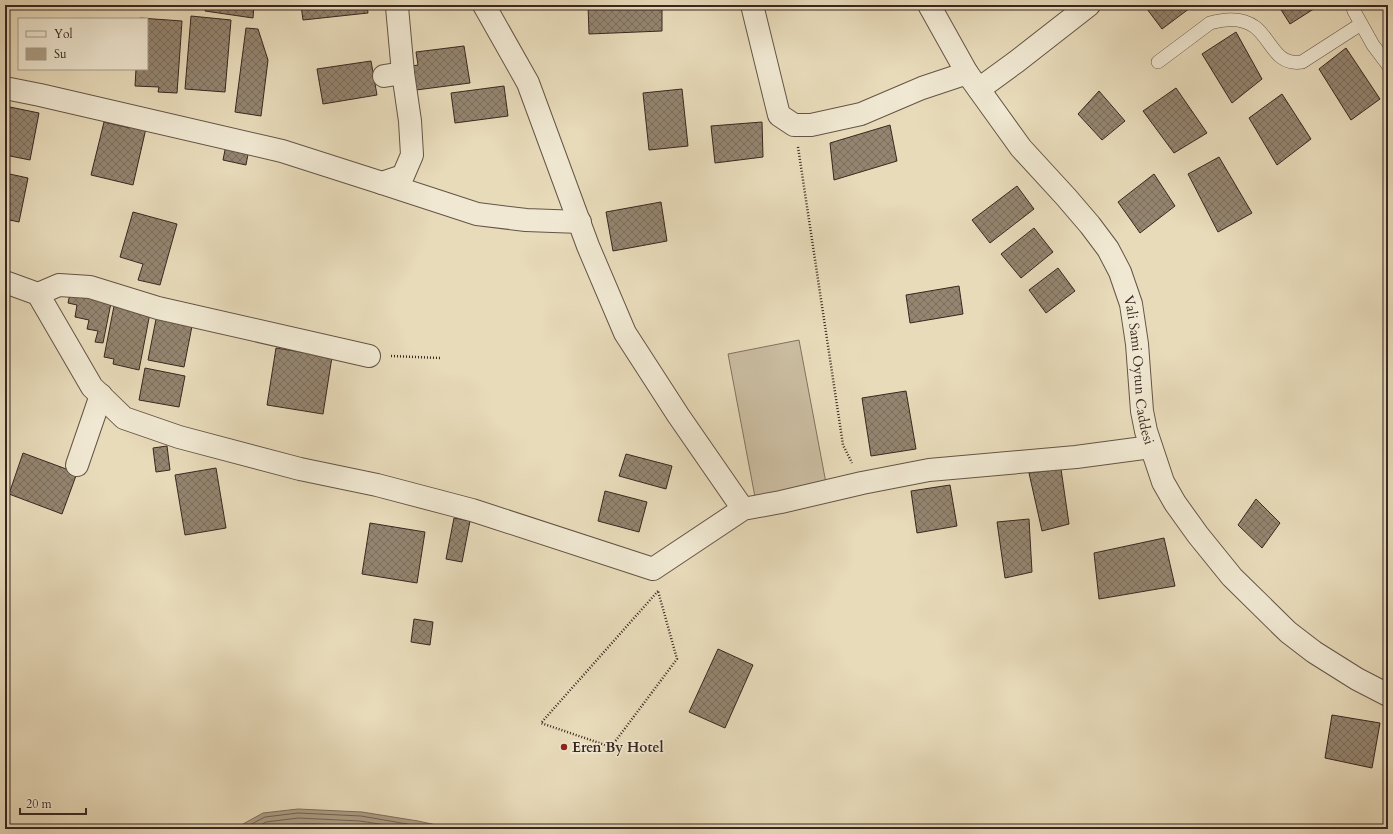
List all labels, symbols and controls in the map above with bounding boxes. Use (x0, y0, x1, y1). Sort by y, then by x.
legend (18, 18, 148, 70)
text: Yol (54, 26, 73, 42)
text: Su (54, 46, 67, 62)
street label: Vali Sami Oytun Caddesi (1119, 293, 1159, 447)
place label: Eren By Hotel (572, 738, 663, 757)
marker: Eren By Hotel (559, 742, 569, 752)
scale bar (20, 790, 86, 816)
text: 20 m (26, 796, 53, 812)

